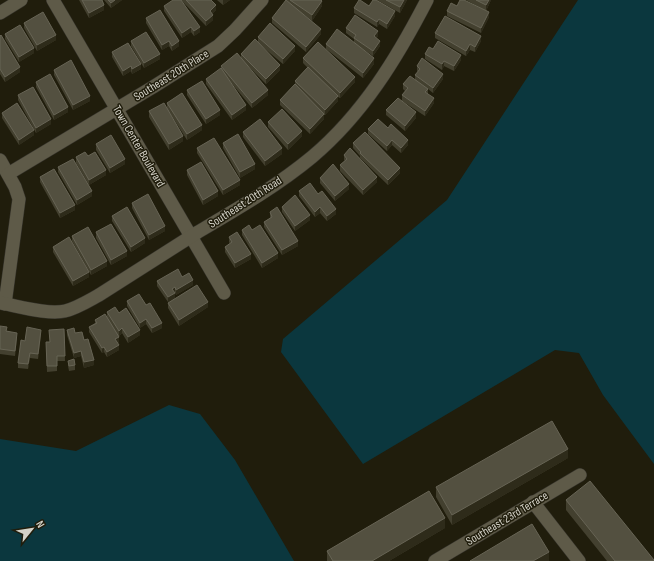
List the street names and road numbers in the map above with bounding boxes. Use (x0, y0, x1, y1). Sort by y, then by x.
street label: Southeast 20th Place (131, 46, 212, 105)
street label: Town Center Boulevard (109, 103, 168, 190)
street label: Southeast 20th Road (206, 173, 285, 232)
street label: Southeast 23rd Terrace (463, 488, 551, 549)

